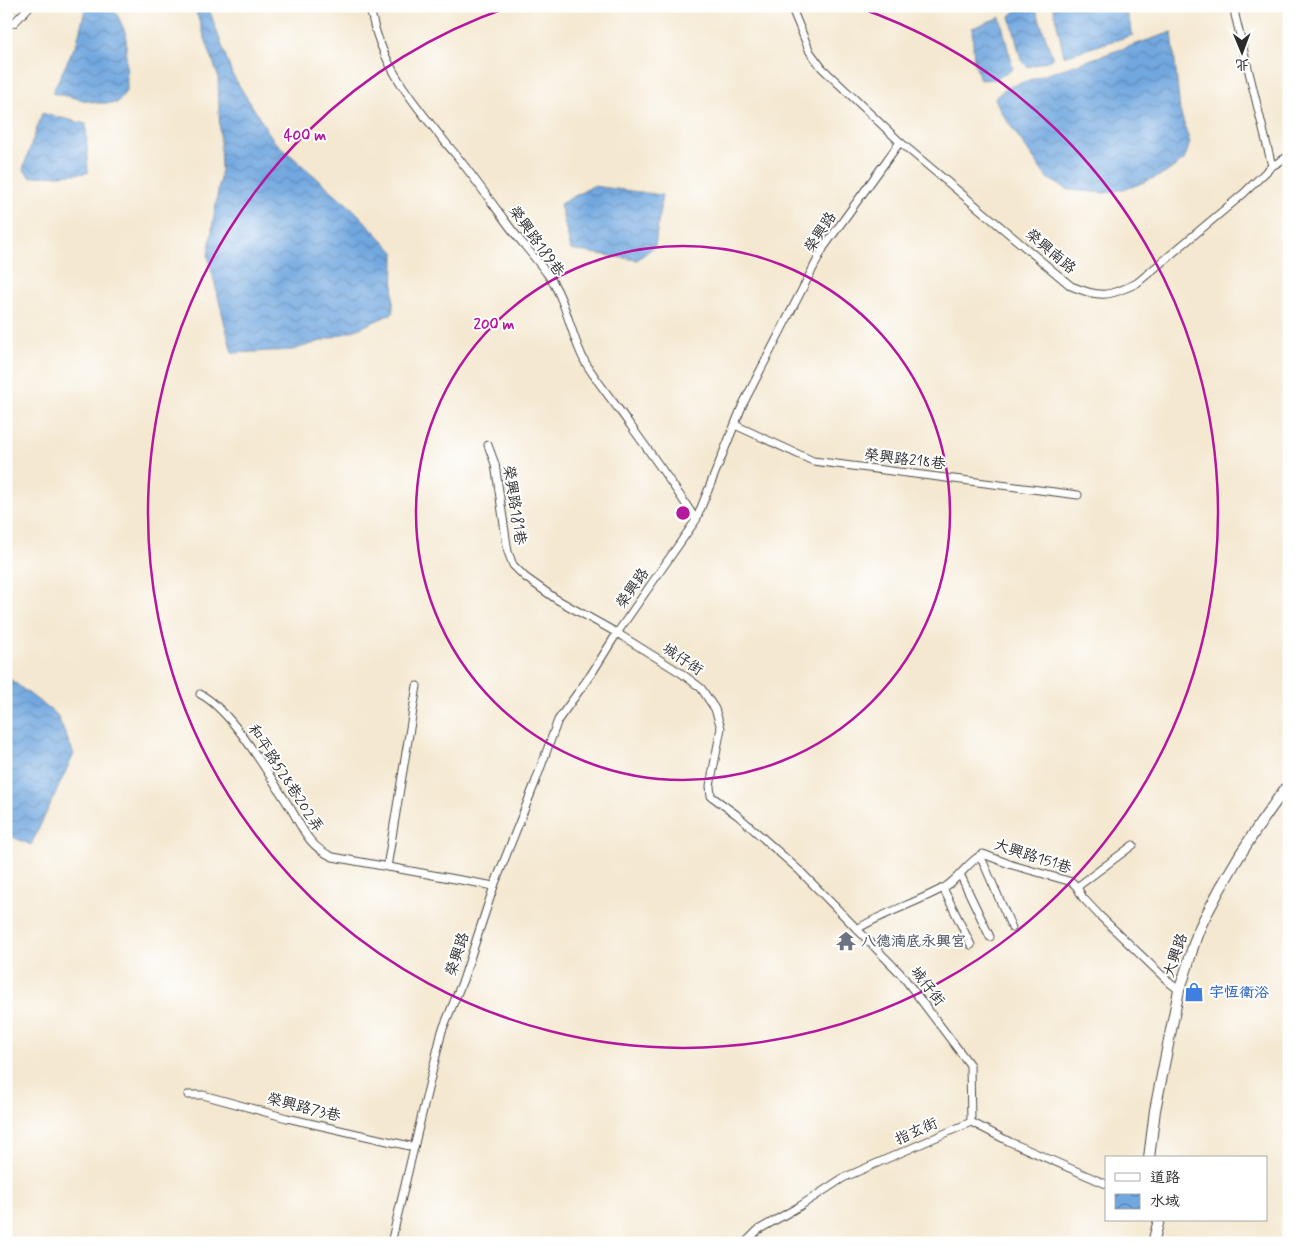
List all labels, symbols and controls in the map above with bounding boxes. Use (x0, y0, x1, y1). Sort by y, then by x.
north arrow (1218, 28, 1268, 78)
text: 北 (1235, 55, 1249, 73)
text: 400 m (284, 126, 326, 146)
street label: 榮興路189巷 (504, 202, 569, 281)
street label: 榮興路 (800, 208, 841, 257)
street label: 榮興南路 (1021, 225, 1080, 279)
text: 200 m (474, 315, 515, 335)
street label: 榮興路218巷 (863, 445, 947, 475)
street label: 榮興路181巷 (498, 464, 530, 547)
centre of rings (674, 504, 692, 522)
street label: 榮興路 (612, 564, 654, 613)
street label: 城仔街 (658, 639, 707, 681)
street label: 和平路528巷202弄 (243, 721, 328, 836)
street label: 大興路151巷 (991, 835, 1074, 879)
street label: 榮興路 (441, 930, 474, 979)
temple icon: 八德湳底永興宮 (835, 930, 857, 952)
street label: 大興路 (1159, 931, 1193, 980)
place label: 八德湳底永興宮 (861, 932, 966, 952)
street label: 城仔街 (905, 963, 949, 1011)
shop icon: 宇恆衛浴 (1183, 981, 1205, 1003)
place label: 宇恆衛浴 (1209, 983, 1269, 1003)
street label: 榮興路73巷 (265, 1089, 343, 1127)
street label: 指玄街 (892, 1114, 941, 1150)
legend (1105, 1156, 1268, 1222)
text: 道路 (1150, 1168, 1180, 1188)
text: 水域 (1150, 1192, 1180, 1212)

